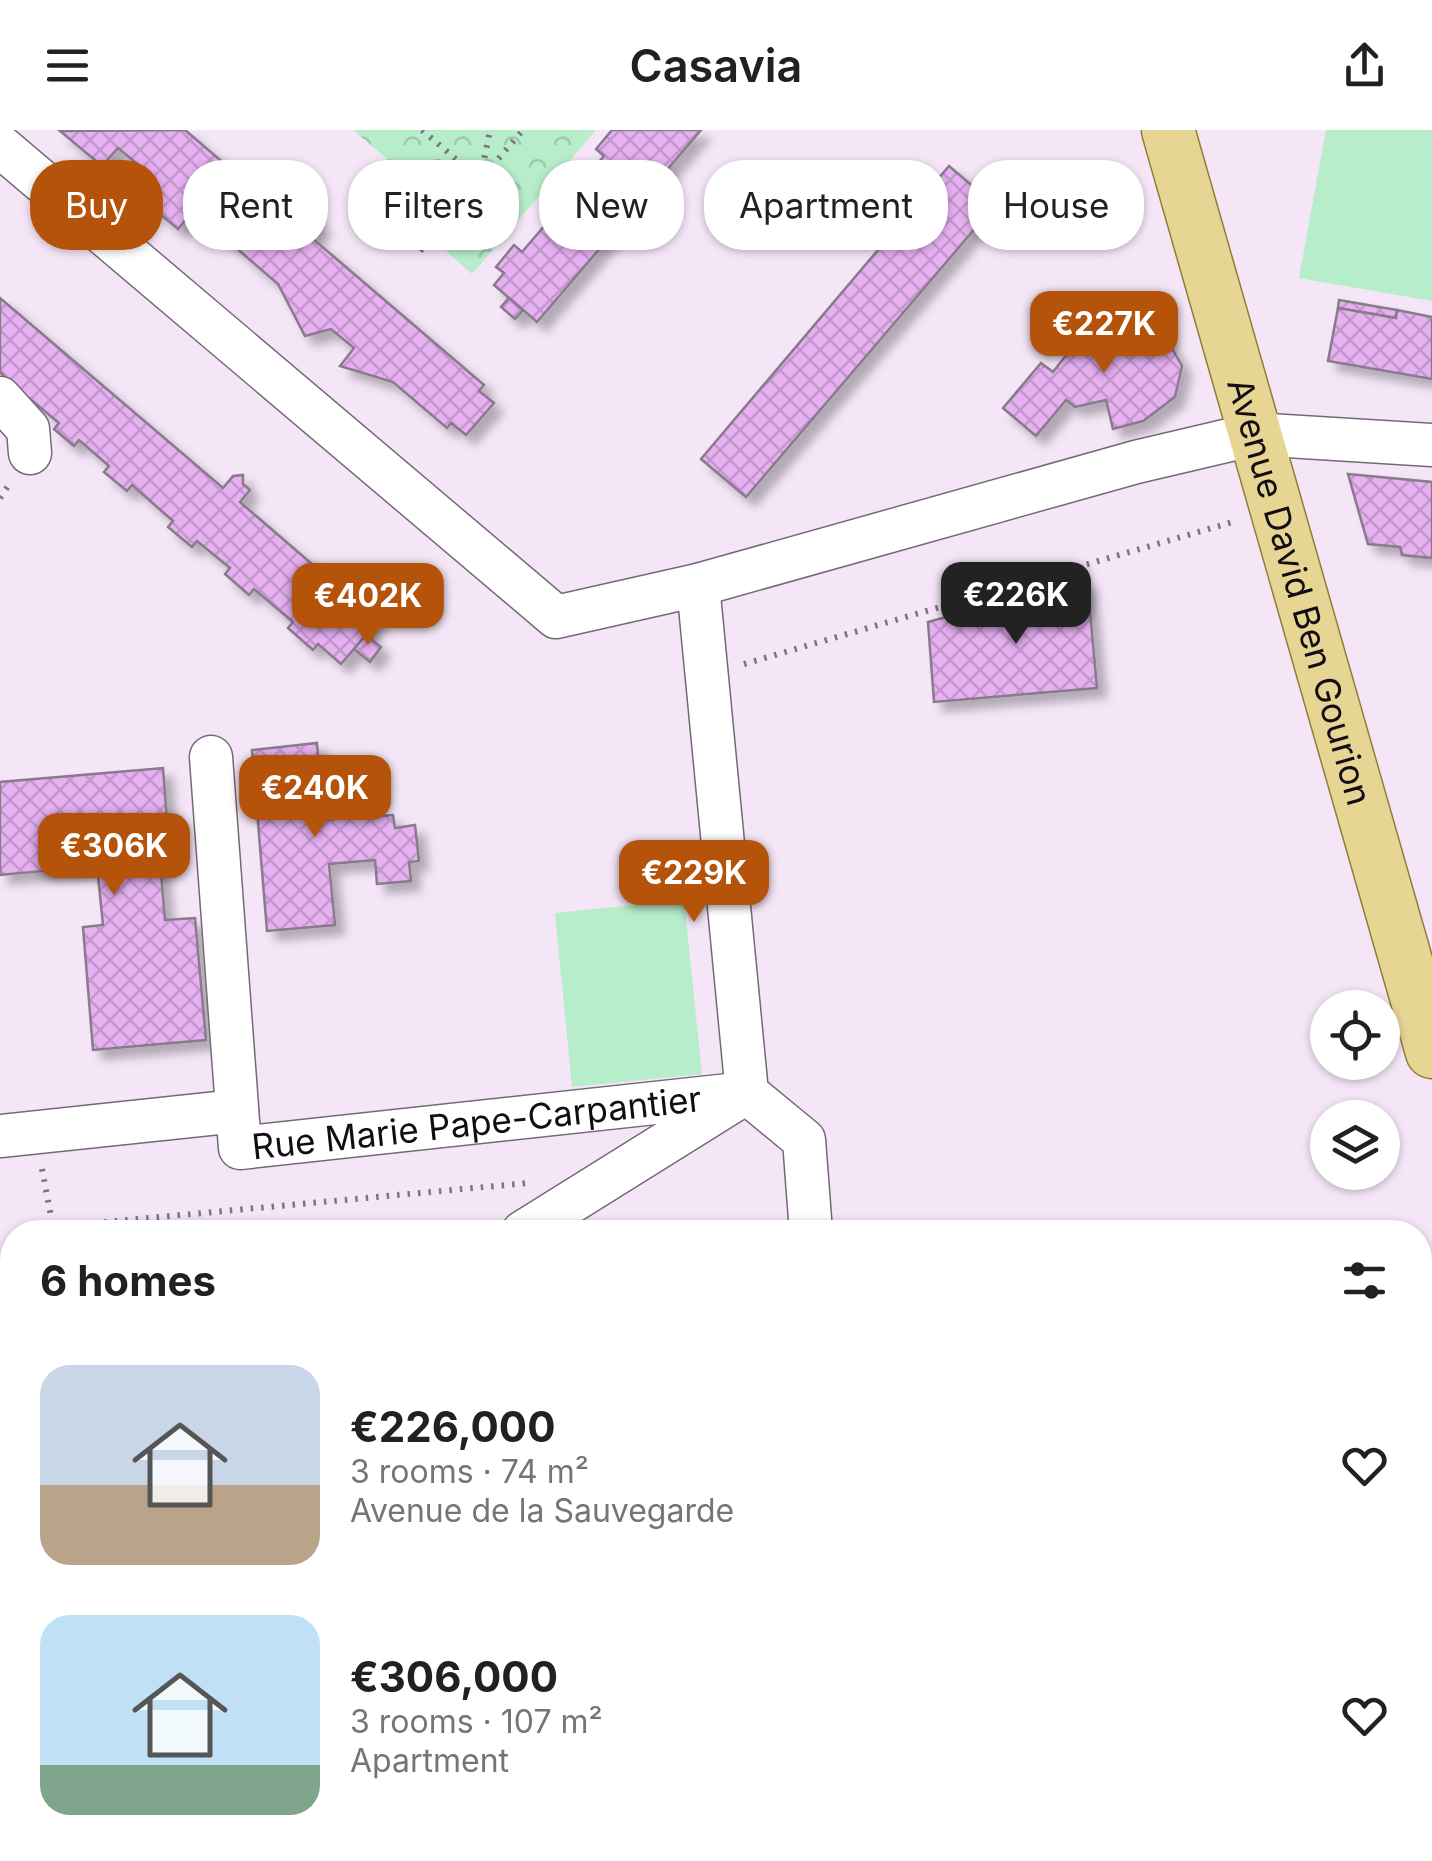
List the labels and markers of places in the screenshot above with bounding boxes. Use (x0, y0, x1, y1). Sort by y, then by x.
pin: €227K (1034, 291, 1174, 376)
pin: €226K (946, 562, 1086, 647)
pin: €402K (298, 563, 438, 648)
pin: €240K (245, 755, 385, 840)
pin: €306K (44, 813, 184, 898)
pin: €229K (624, 840, 764, 925)

